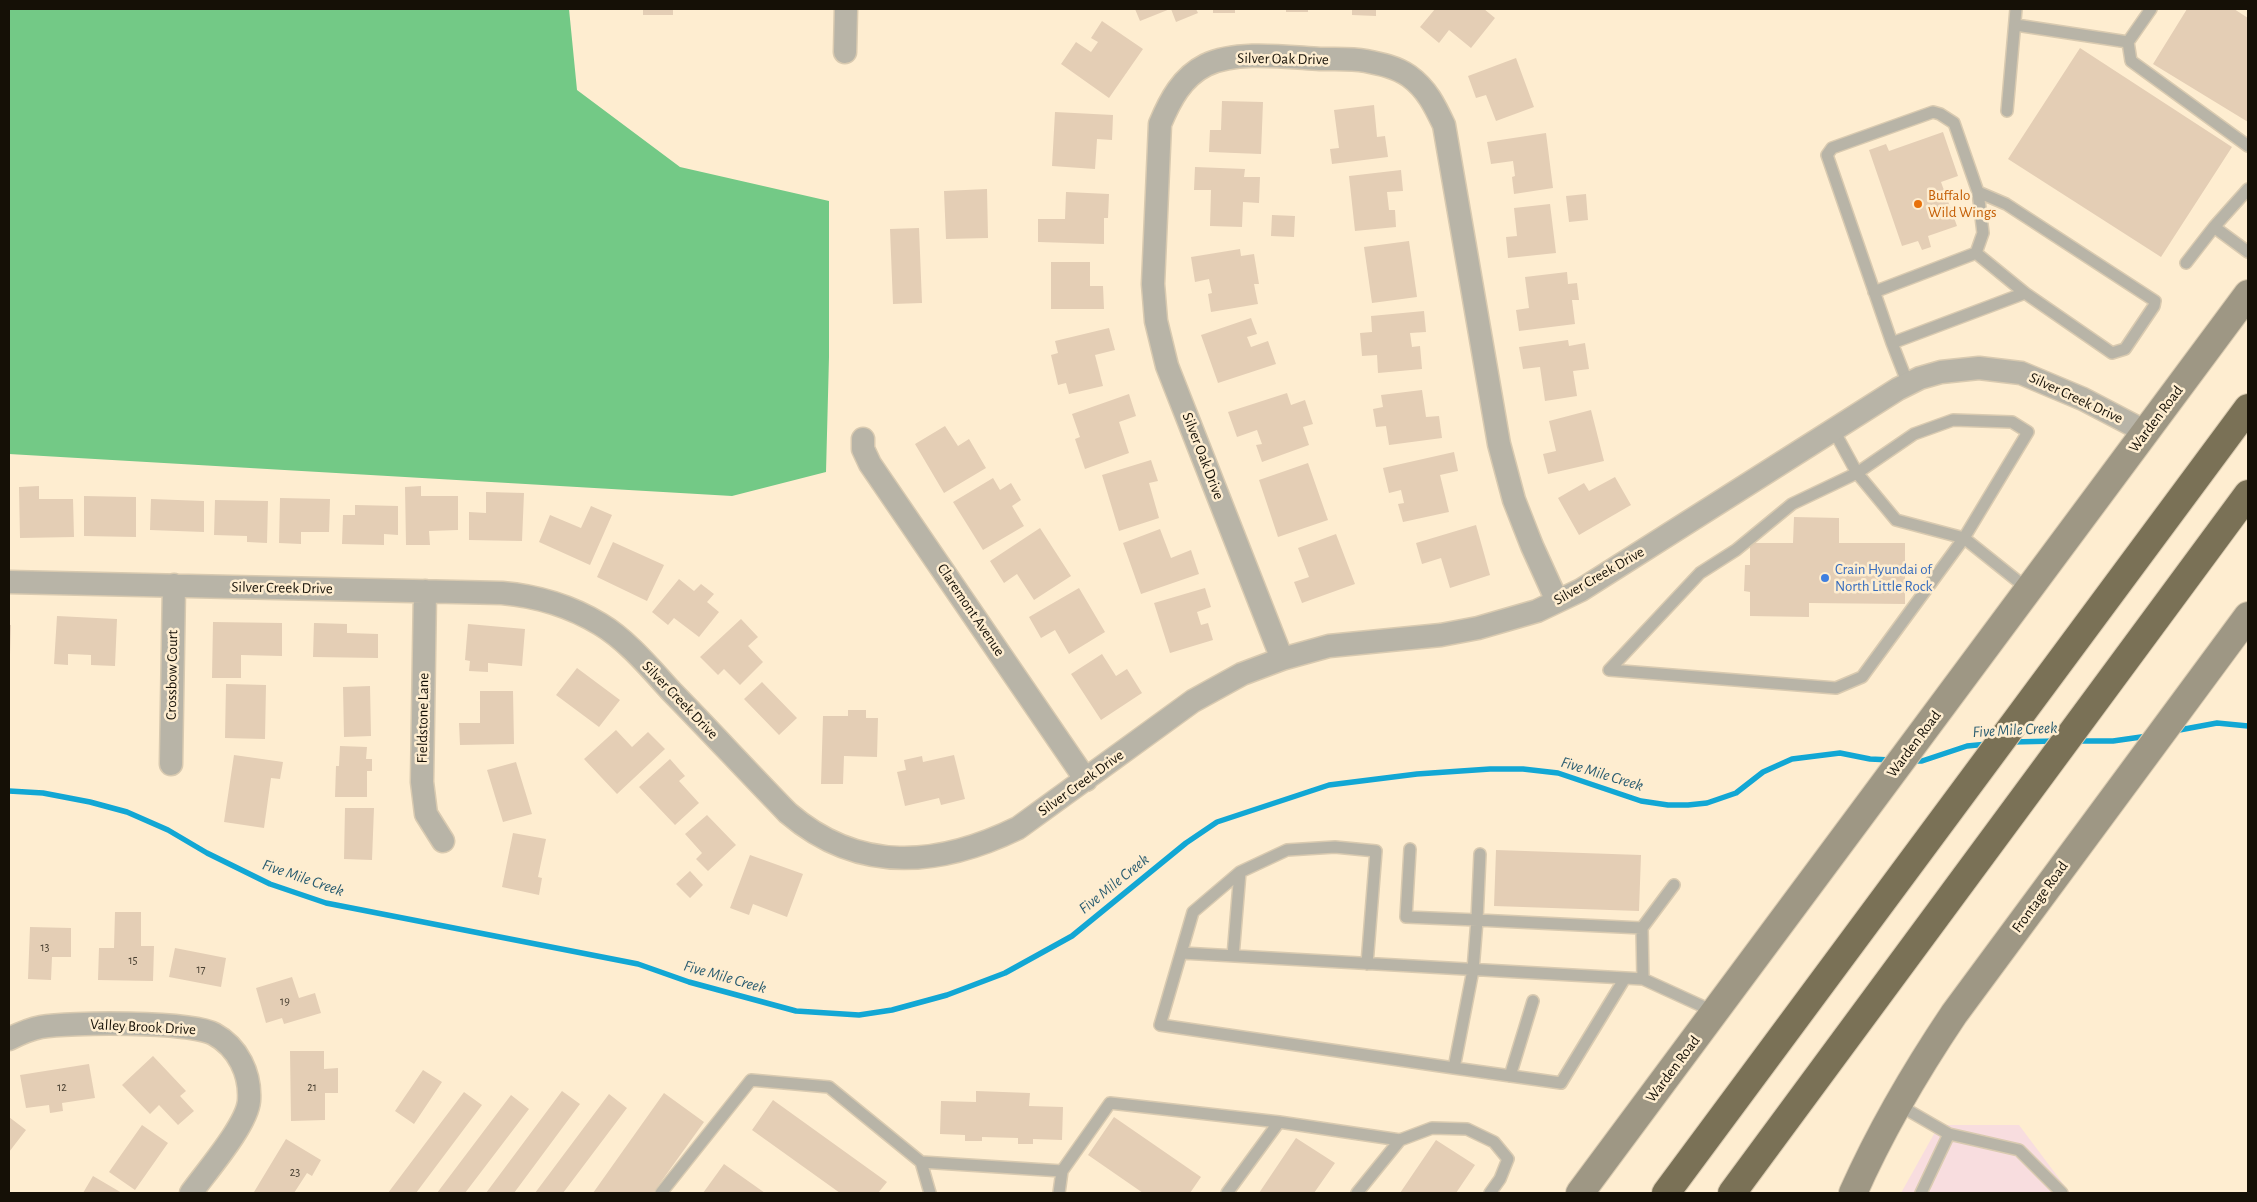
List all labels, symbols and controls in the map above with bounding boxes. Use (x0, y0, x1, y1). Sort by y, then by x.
street label: Silver Oak Drive (1237, 49, 1329, 69)
place label: Buffalo Wild Wings (1928, 186, 1997, 221)
marker: Buffalo Wild Wings (1912, 198, 1924, 210)
street label: Silver Creek Drive (2026, 368, 2126, 428)
street label: Warden Road (2125, 382, 2187, 456)
street label: Silver Oak Drive (1178, 410, 1228, 502)
street label: Silver Creek Drive (1551, 543, 1647, 609)
street label: Claremont Avenue (933, 560, 1009, 660)
place label: Crain Hyundai of North Little Rock (1835, 560, 1932, 595)
marker: Crain Hyundai of North Little Rock (1819, 572, 1831, 584)
street label: Silver Creek Drive (231, 578, 333, 598)
street label: Crossbow Court (162, 630, 182, 720)
street label: Silver Creek Drive (638, 657, 722, 743)
street label: Fieldstone Lane (413, 673, 433, 763)
street label: Warden Road (1883, 707, 1945, 781)
water label: Five Mile Creek (1972, 718, 2058, 742)
street label: Silver Creek Drive (1035, 746, 1127, 820)
water label: Five Mile Creek (1559, 752, 1645, 796)
water label: Five Mile Creek (1075, 850, 1153, 918)
water label: Five Mile Creek (260, 855, 346, 901)
street label: Frontage Road (2008, 858, 2072, 936)
house number: 13 (40, 940, 50, 954)
house number: 15 (128, 953, 138, 967)
water label: Five Mile Creek (681, 956, 769, 998)
house number: 17 (196, 962, 206, 976)
house number: 19 (280, 994, 290, 1008)
street label: Valley Brook Drive (90, 1015, 196, 1039)
street label: Warden Road (1642, 1032, 1704, 1106)
house number: 12 (57, 1080, 67, 1094)
house number: 21 (307, 1080, 317, 1094)
house number: 23 (290, 1165, 300, 1179)

